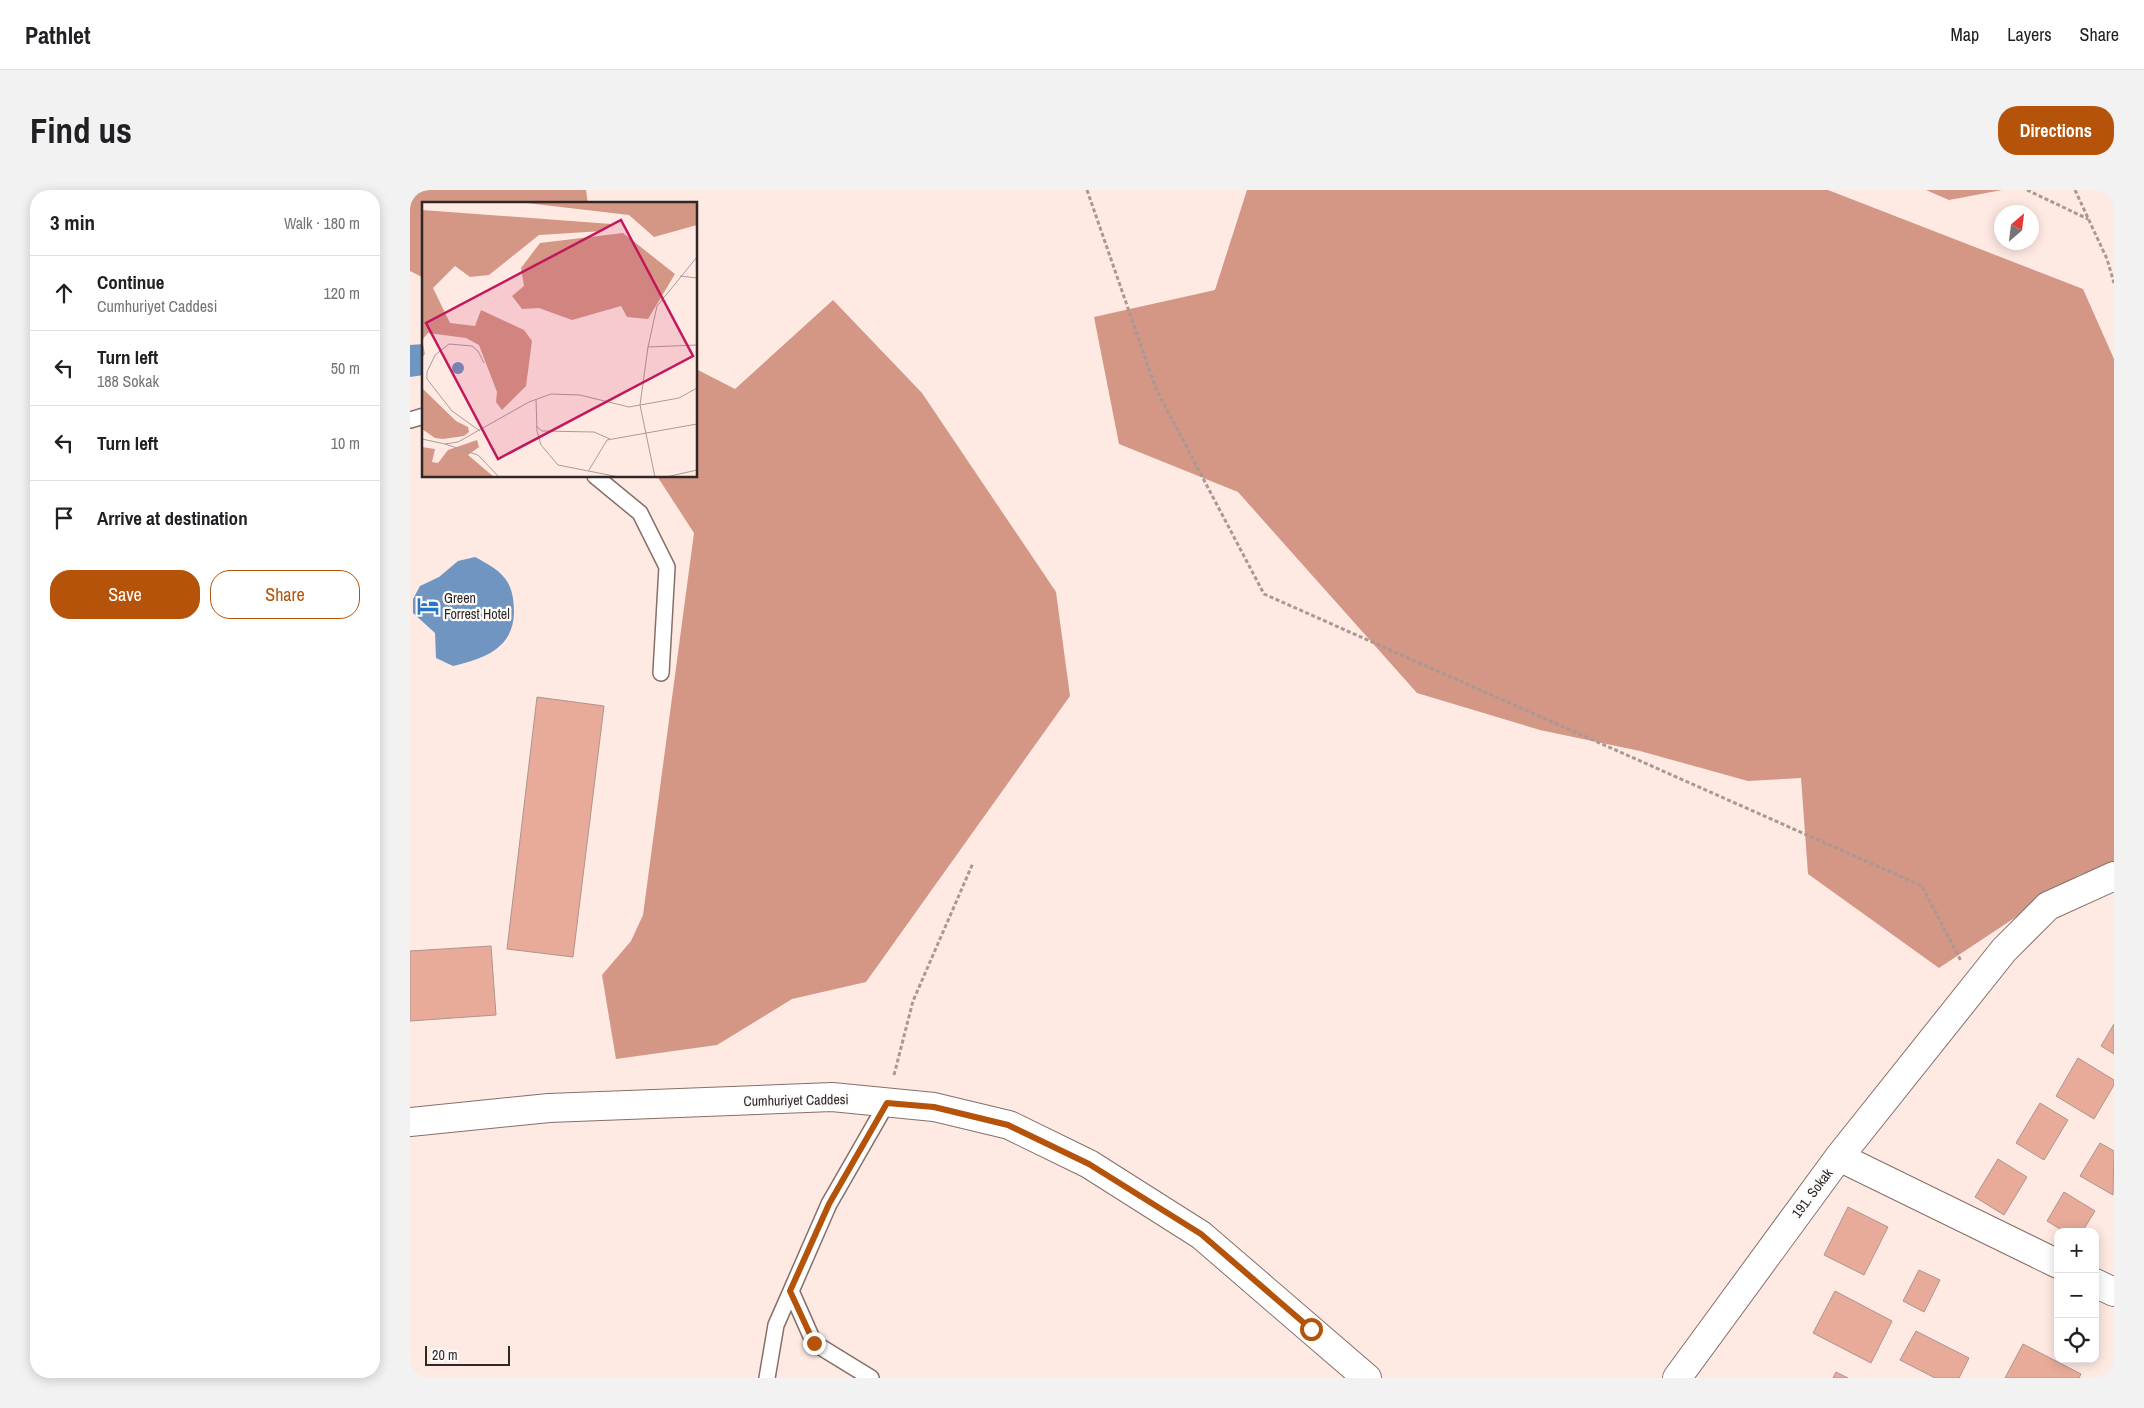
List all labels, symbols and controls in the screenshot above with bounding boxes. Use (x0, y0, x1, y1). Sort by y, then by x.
text: Pathlet (25, 19, 91, 51)
text: Map (1951, 22, 1979, 47)
text: Layers (2007, 22, 2052, 47)
text: Share (2080, 22, 2119, 47)
button: Directions (1998, 106, 2114, 155)
text: Find us (30, 107, 132, 154)
inset map (422, 202, 698, 478)
north arrow (1994, 205, 2039, 250)
text: 3 min (50, 208, 95, 237)
text: Walk · 180 m (284, 212, 360, 234)
text: Continue (97, 269, 165, 295)
icon: ahead (50, 279, 78, 307)
text: 120 m (324, 282, 360, 304)
text: Cumhuriyet Caddesi (97, 295, 217, 317)
text: Turn left (97, 344, 158, 370)
icon: left (50, 354, 78, 382)
text: 50 m (331, 357, 360, 379)
text: 188 Sokak (97, 370, 159, 392)
icon: left (50, 429, 78, 457)
text: Turn left (97, 430, 158, 456)
text: 10 m (331, 432, 360, 454)
icon: arrive (50, 504, 78, 532)
text: Arrive at destination (97, 505, 248, 531)
button: Save (50, 570, 200, 619)
button: Share (210, 570, 360, 619)
place label: Green Forrest Hotel (444, 589, 510, 623)
hotel icon: Green Forrest Hotel (415, 593, 441, 619)
street label: Cumhuriyet Caddesi (743, 1090, 849, 1110)
street label: 191. Sokak (1788, 1164, 1837, 1221)
map controls (2054, 1228, 2099, 1363)
button: + (2054, 1228, 2099, 1273)
button: − (2054, 1273, 2099, 1318)
route start (1300, 1318, 1323, 1341)
button: locate (2054, 1318, 2099, 1363)
route end (803, 1332, 826, 1355)
scale bar (425, 1343, 510, 1366)
text: 20 m (432, 1346, 458, 1364)

